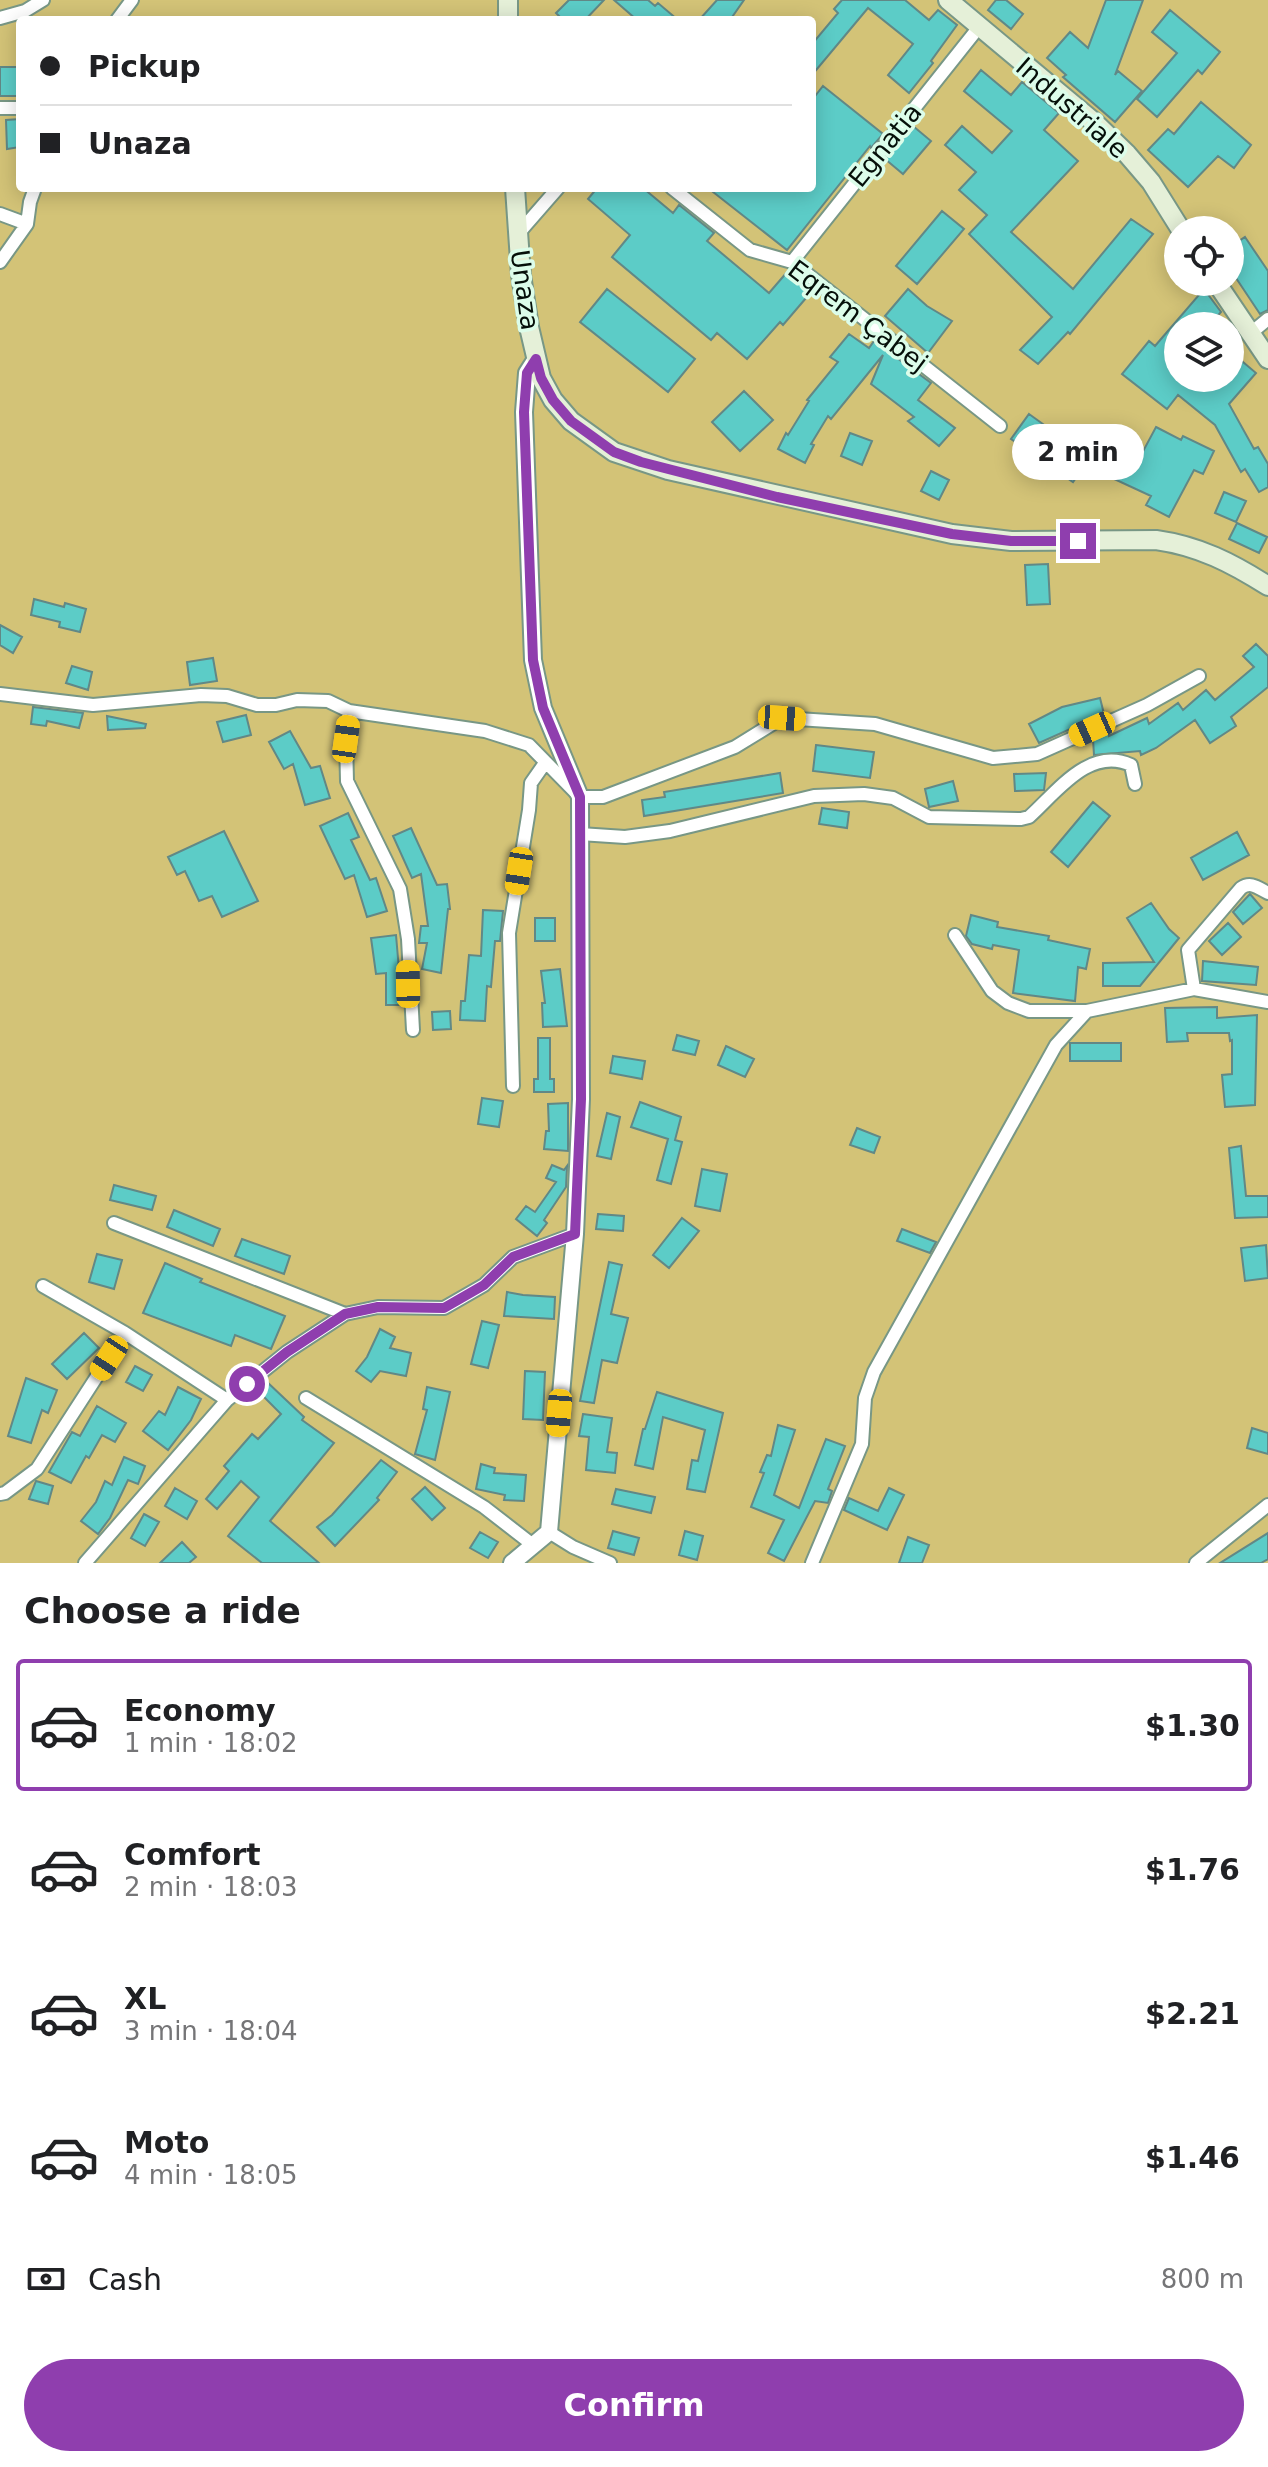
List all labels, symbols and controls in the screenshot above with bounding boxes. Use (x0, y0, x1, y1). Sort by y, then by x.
text: Pickup (88, 49, 201, 84)
street label: Industriale (1010, 51, 1134, 165)
street label: Egnatia (842, 97, 928, 193)
text: Unaza (88, 126, 192, 161)
map controls (1164, 216, 1244, 392)
button: locate (1164, 216, 1244, 296)
street label: Unaza (505, 248, 545, 332)
street label: Eqrem Çabej (783, 254, 933, 378)
button: layers (1164, 312, 1244, 392)
callout: 2 min (1012, 425, 1144, 481)
text: 2 min (1037, 437, 1119, 467)
route end (1060, 523, 1096, 559)
car (757, 704, 807, 732)
car (1065, 708, 1119, 750)
car (331, 714, 361, 764)
car (503, 845, 535, 897)
car (396, 960, 420, 1008)
car (86, 1331, 132, 1385)
route start (229, 1366, 265, 1402)
car (545, 1388, 573, 1438)
text: Choose a ride (24, 1590, 301, 1631)
icon: car (28, 1689, 100, 1761)
text: Economy (124, 1693, 276, 1728)
text: $1.30 (1145, 1708, 1240, 1743)
text: 1 min · 18:02 (124, 1728, 298, 1758)
icon: car (28, 1833, 100, 1905)
text: Comfort (124, 1837, 261, 1872)
text: $1.76 (1145, 1852, 1240, 1887)
text: 2 min · 18:03 (124, 1872, 298, 1902)
icon: car (28, 1977, 100, 2049)
text: XL (124, 1981, 166, 2016)
text: $2.21 (1145, 1996, 1240, 2031)
text: 3 min · 18:04 (124, 2016, 298, 2046)
icon: car (28, 2121, 100, 2193)
text: Moto (124, 2125, 209, 2160)
text: $1.46 (1145, 2140, 1240, 2175)
text: 4 min · 18:05 (124, 2160, 298, 2190)
icon: cash (24, 2257, 68, 2301)
text: Cash (88, 2262, 162, 2297)
text: 800 m (1161, 2264, 1244, 2294)
button: Confirm (24, 2359, 1244, 2451)

